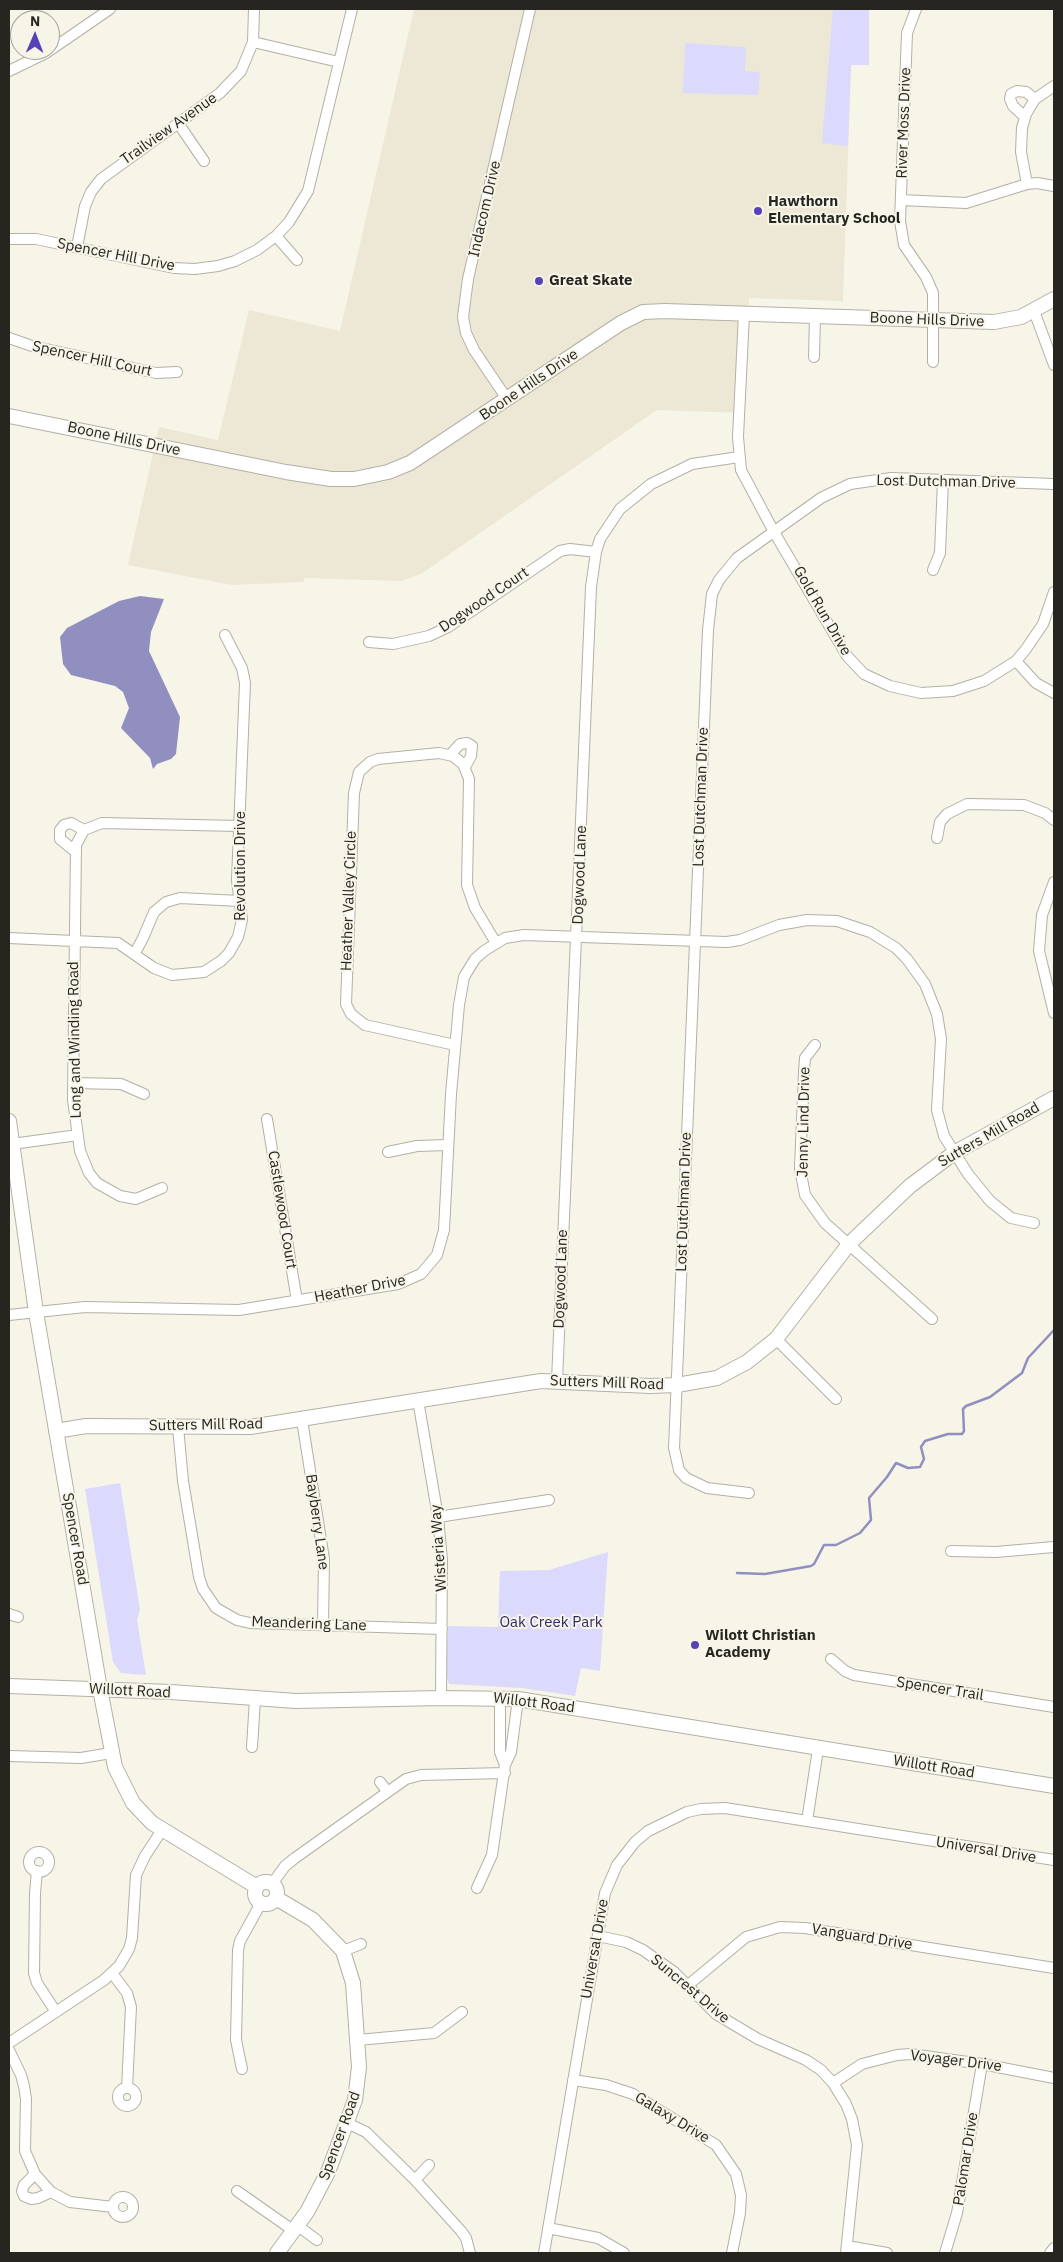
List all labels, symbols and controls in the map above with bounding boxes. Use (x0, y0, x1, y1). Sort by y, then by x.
north arrow (10, 10, 60, 60)
text: N (30, 12, 40, 30)
street label: River Moss Drive (893, 67, 915, 179)
street label: Trailview Avenue (117, 89, 221, 169)
street label: Indacom Drive (465, 159, 505, 259)
place label: Hawthorn Elementary School (768, 193, 900, 228)
marker: Hawthorn Elementary School (752, 205, 764, 217)
street label: Spencer Hill Drive (56, 235, 176, 275)
place label: Great Skate (549, 272, 633, 290)
marker: Great Skate (533, 275, 545, 287)
street label: Boone Hills Drive (869, 309, 985, 331)
street label: Spencer Hill Court (30, 338, 154, 380)
street label: Boone Hills Drive (476, 345, 582, 425)
street label: Boone Hills Drive (66, 418, 182, 460)
street label: Lost Dutchman Drive (876, 472, 1016, 492)
street label: Dogwood Court (436, 563, 532, 637)
street label: Gold Run Drive (789, 563, 855, 659)
street label: Lost Dutchman Drive (690, 727, 712, 867)
street label: Revolution Drive (232, 811, 250, 921)
street label: Dogwood Lane (569, 825, 591, 925)
street label: Heather Valley Circle (338, 831, 360, 971)
street label: Long and Winding Road (65, 961, 85, 1119)
street label: Jenny Lind Drive (794, 1067, 814, 1177)
street label: Sutters Mill Road (935, 1099, 1043, 1171)
street label: Lost Dutchman Drive (673, 1132, 695, 1272)
street label: Castlewood Court (264, 1150, 300, 1270)
street label: Dogwood Lane (550, 1229, 572, 1329)
street label: Heather Drive (313, 1271, 407, 1307)
street label: Sutters Mill Road (550, 1372, 664, 1394)
street label: Sutters Mill Road (149, 1415, 263, 1435)
street label: Bayberry Lane (301, 1473, 333, 1571)
street label: Spencer Road (58, 1491, 92, 1587)
street label: Wisteria Way (427, 1504, 451, 1592)
street label: Meandering Lane (251, 1613, 367, 1635)
park label: Oak Creek Park (499, 1614, 603, 1632)
place label: Wilott Christian Academy (705, 1627, 816, 1662)
marker: Wilott Christian Academy (689, 1639, 701, 1651)
street label: Spencer Trail (895, 1673, 985, 1705)
street label: Willott Road (89, 1680, 171, 1702)
street label: Willott Road (492, 1689, 576, 1717)
street label: Willott Road (892, 1752, 976, 1782)
street label: Universal Drive (935, 1833, 1037, 1867)
street label: Universal Drive (577, 1898, 613, 2000)
street label: Vanguard Drive (810, 1920, 914, 1954)
street label: Suncrest Drive (647, 1951, 733, 2027)
street label: Voyager Drive (909, 2046, 1003, 2076)
street label: Spencer Road (316, 2089, 364, 2183)
street label: Galaxy Drive (631, 2089, 713, 2147)
street label: Palomar Drive (950, 2111, 982, 2207)

